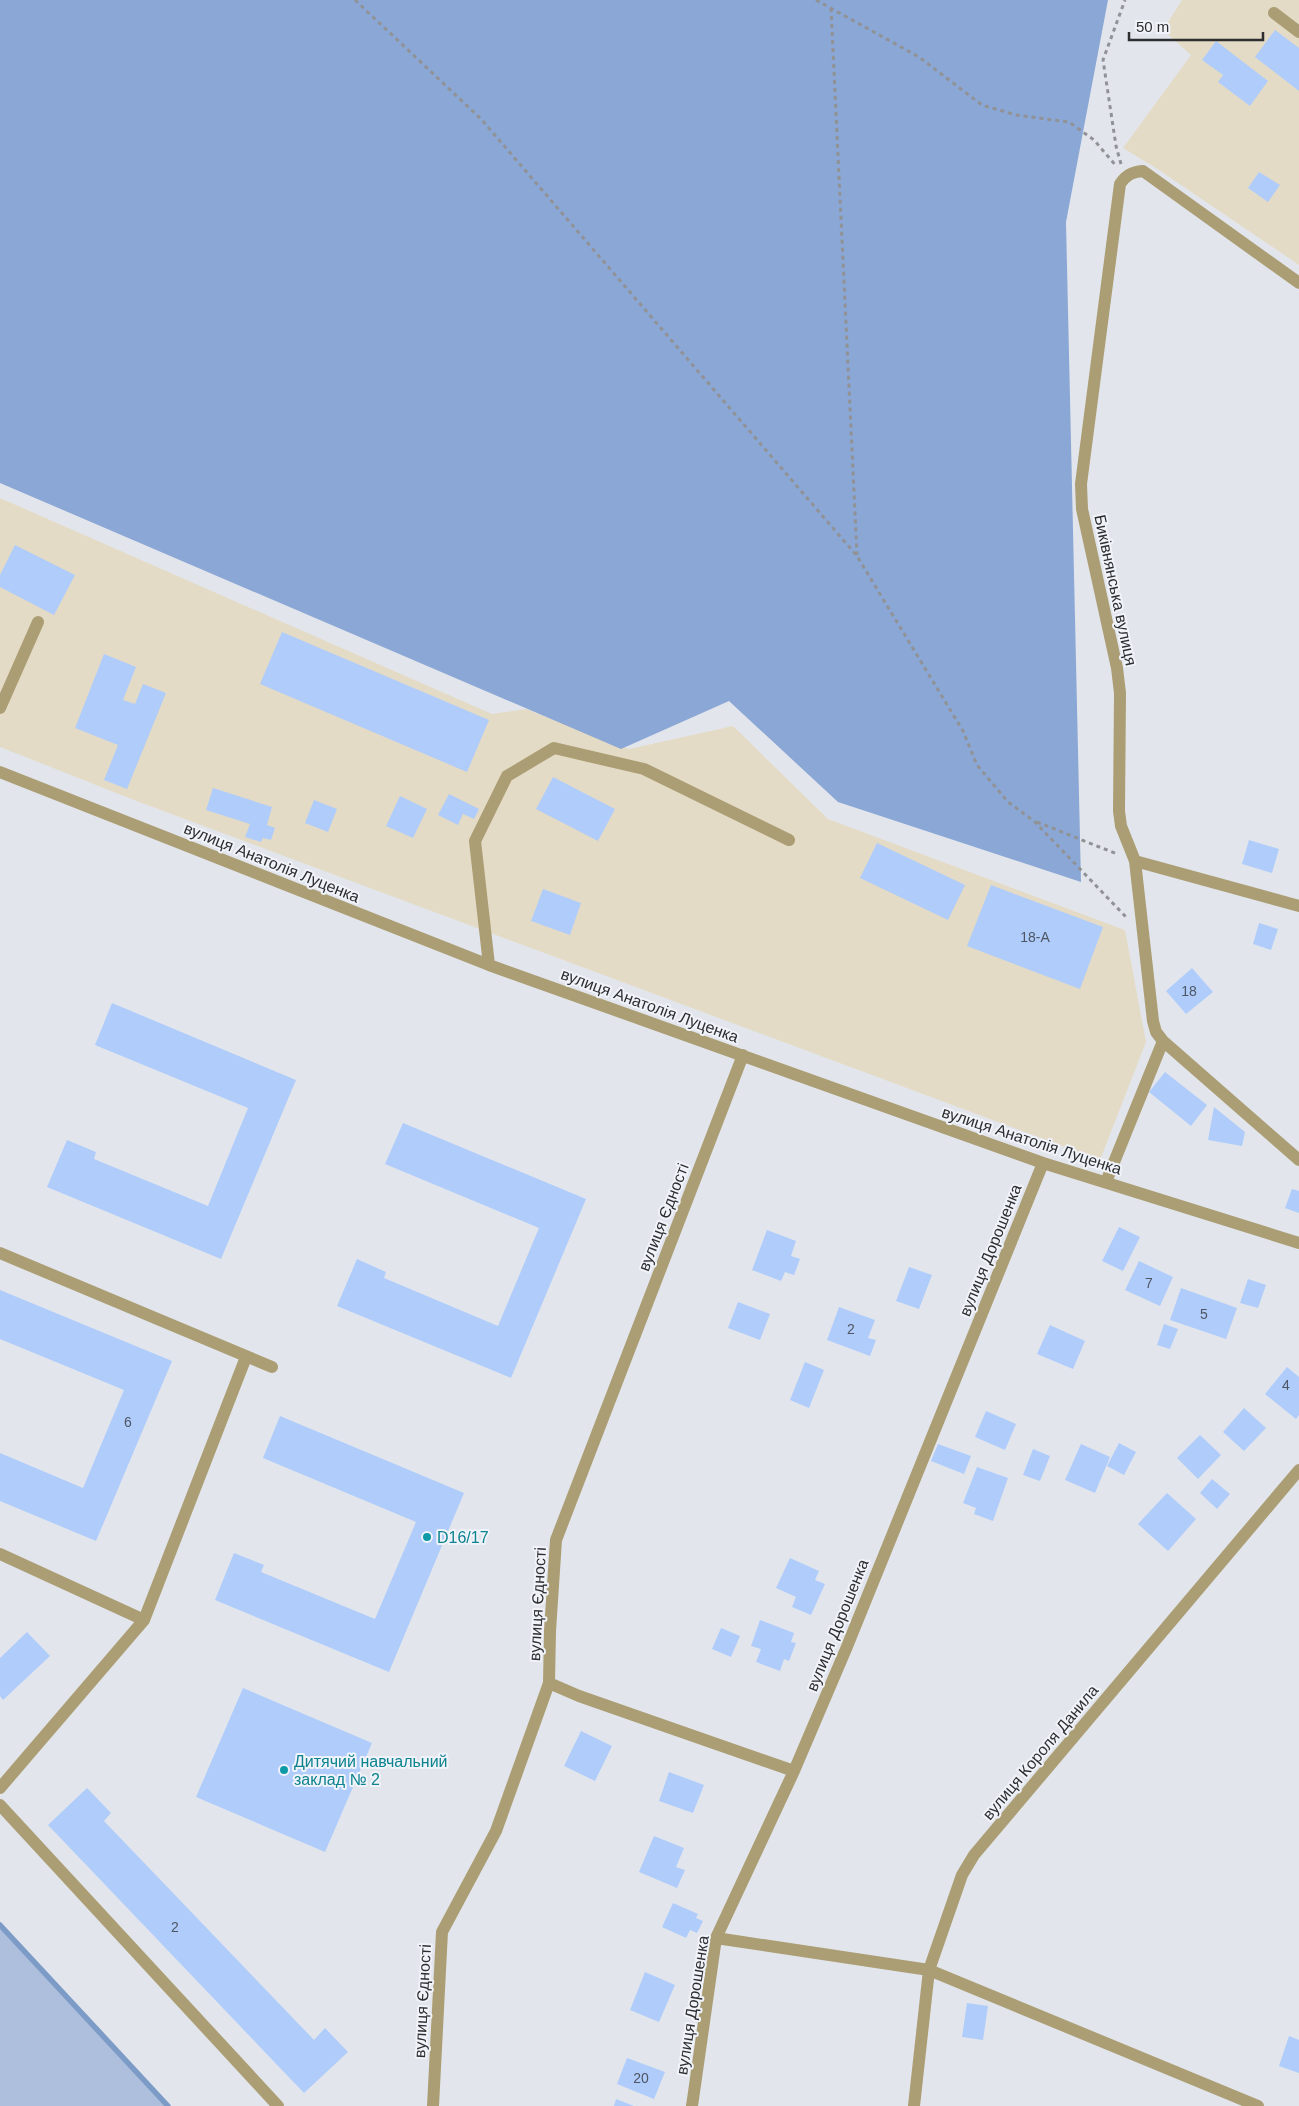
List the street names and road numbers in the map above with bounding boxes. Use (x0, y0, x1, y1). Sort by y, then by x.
street label: Биківнянська вулиця (1091, 513, 1140, 667)
street label: вулиця Анатолія Луценка (182, 819, 362, 906)
street label: вулиця Анатолія Луценка (559, 965, 741, 1046)
street label: вулиця Анатолія Луценка (940, 1103, 1124, 1178)
street label: вулиця Єдності (635, 1161, 692, 1273)
street label: вулиця Дорошенка (956, 1182, 1025, 1319)
street label: вулиця Єдності (526, 1547, 549, 1661)
street label: вулиця Дорошенка (803, 1557, 872, 1694)
street label: вулиця Короля Данила (979, 1682, 1102, 1823)
street label: вулиця Дорошенка (673, 1934, 712, 2076)
street label: вулиця Єдності (411, 1944, 434, 2058)

